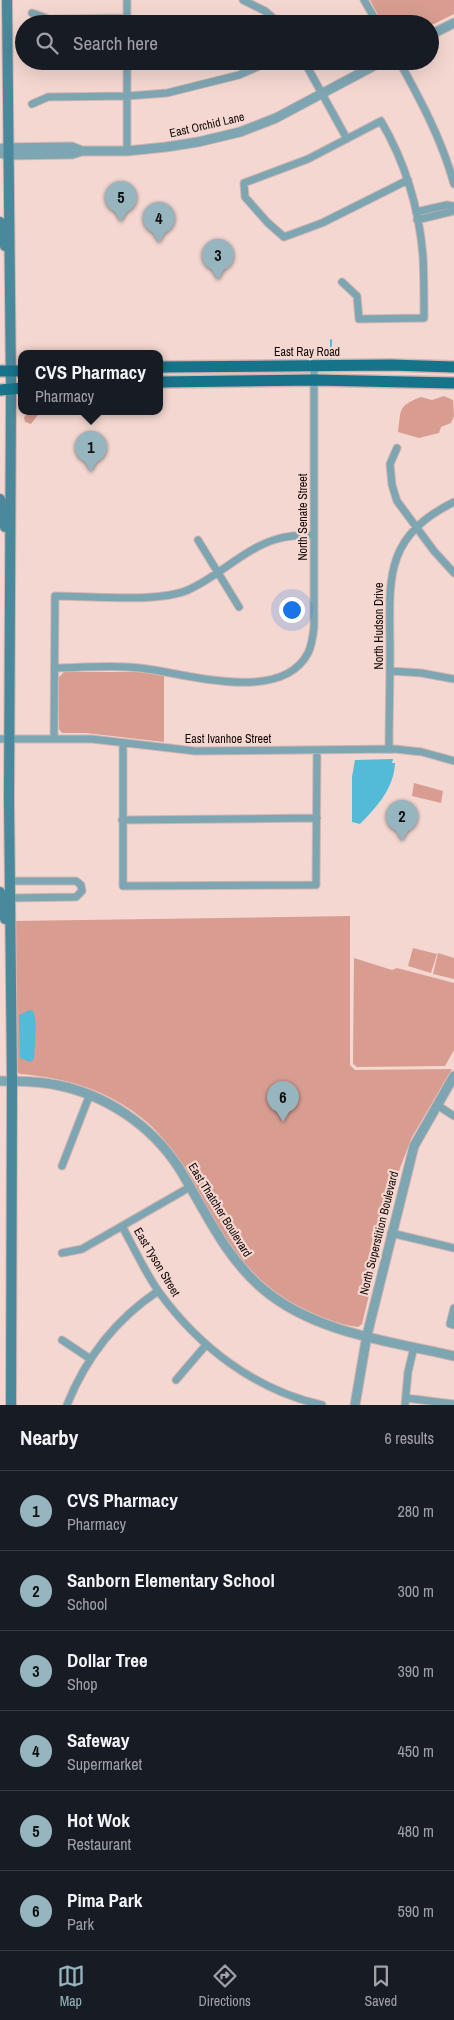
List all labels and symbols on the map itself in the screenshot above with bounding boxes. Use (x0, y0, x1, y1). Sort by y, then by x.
street label: East Orchid Lane (168, 109, 246, 141)
pin: 5 (105, 181, 137, 222)
pin: 4 (143, 202, 175, 243)
pin: 3 (202, 239, 234, 280)
street label: East Ray Road (274, 344, 340, 360)
pin: 1 (75, 431, 107, 472)
street label: North Senate Street (295, 473, 311, 560)
street label: North Hudson Drive (371, 583, 387, 669)
your location (279, 597, 305, 623)
street label: East Ivanhoe Street (185, 731, 271, 747)
pin: 2 (386, 800, 418, 841)
pin: 6 (267, 1081, 299, 1122)
street label: East Thatcher Boulevard (185, 1160, 255, 1260)
street label: North Superstition Boulevard (356, 1169, 402, 1297)
street label: East Tyson Street (130, 1225, 184, 1300)

